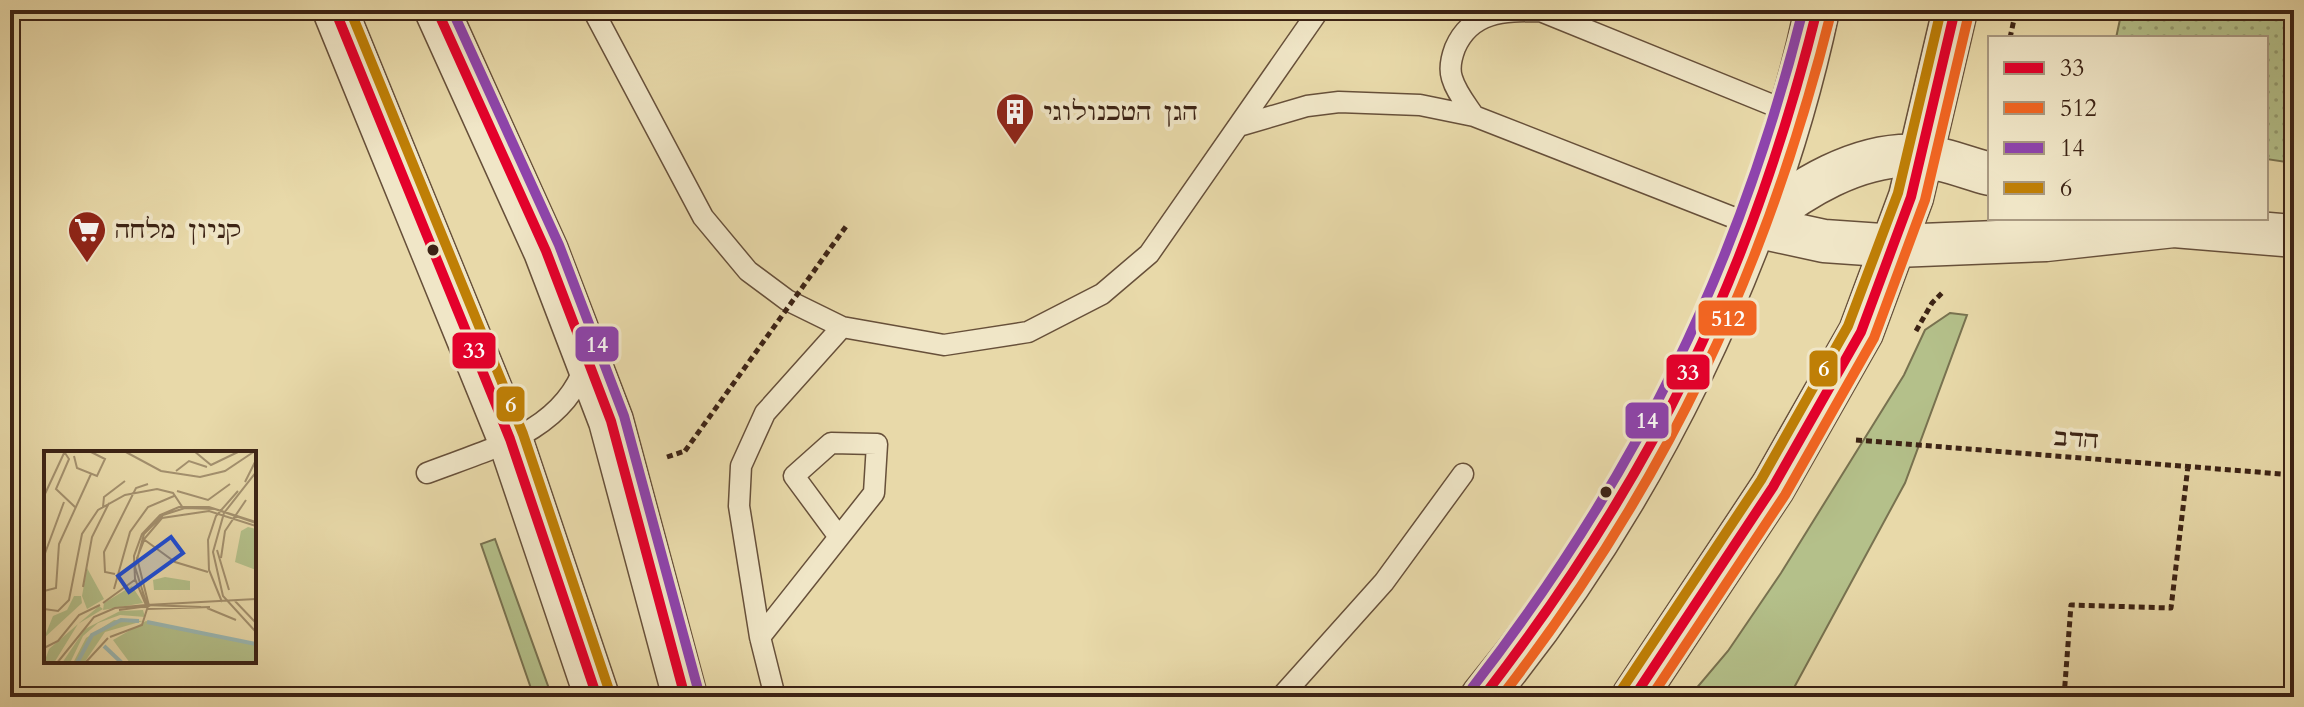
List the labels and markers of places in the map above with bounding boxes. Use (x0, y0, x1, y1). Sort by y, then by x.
building icon: הגן הטכנולוגי (994, 91, 1036, 146)
place label: הגן הטכנולוגי (1043, 96, 1198, 129)
supermarket icon: קניון מלחה (66, 209, 108, 264)
place label: קניון מלחה (115, 214, 241, 247)
unlabelled marker (425, 242, 441, 258)
unlabelled marker (1598, 484, 1614, 500)

